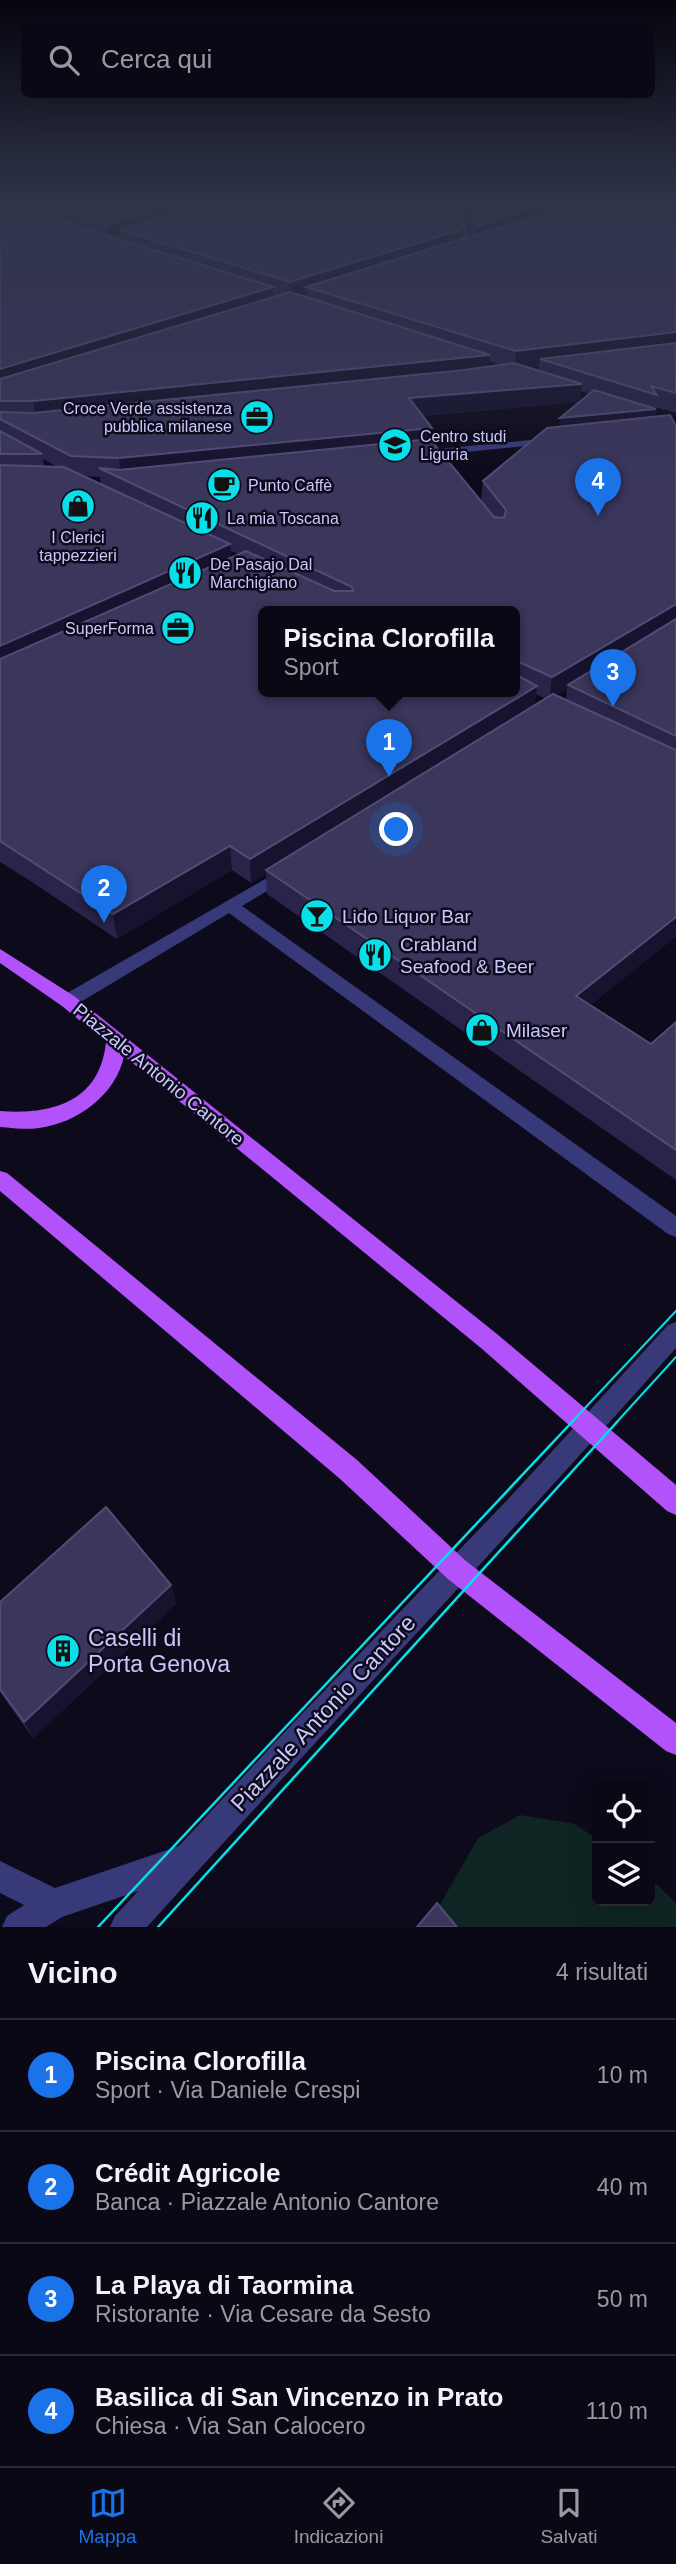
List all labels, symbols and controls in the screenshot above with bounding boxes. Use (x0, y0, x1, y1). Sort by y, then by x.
search box (21, 21, 655, 98)
icon: search (45, 41, 83, 79)
text: Cerca qui (101, 44, 212, 74)
office icon: Croce Verde assistenza pubblica milanese (238, 398, 276, 436)
place label: Croce Verde assistenza pubblica milanese (63, 400, 232, 435)
school or university icon: Centro studi Liguria (376, 426, 414, 464)
place label: Centro studi Liguria (420, 428, 506, 463)
pin: 4 (575, 458, 621, 516)
cafe icon: Punto Caffè (205, 466, 243, 504)
place label: Punto Caffè (248, 477, 332, 494)
shop icon: I Clerici tappezzieri (59, 487, 97, 525)
restaurant icon: La mia Toscana (183, 499, 221, 537)
place label: La mia Toscana (227, 510, 339, 527)
place label: I Clerici tappezzieri (39, 529, 117, 564)
restaurant icon: De Pasajo Dal Marchigiano (166, 554, 204, 592)
place label: De Pasajo Dal Marchigiano (210, 556, 312, 591)
popup (258, 606, 520, 697)
office icon: SuperForma (159, 609, 197, 647)
place label: SuperForma (65, 620, 154, 637)
text: Piscina Clorofilla (284, 623, 494, 653)
pin: 3 (590, 649, 636, 707)
text: Sport (284, 654, 339, 680)
pin: 1 (366, 719, 412, 777)
your location (379, 812, 413, 846)
pin: 2 (81, 865, 127, 923)
bar icon: Lido Liquor Bar (298, 897, 336, 935)
place label: Lido Liquor Bar (342, 906, 472, 927)
place label: Crabland Seafood & Beer (400, 934, 535, 977)
restaurant icon: Crabland Seafood & Beer (356, 936, 394, 974)
street label: Piazzale Antonio Cantore (69, 999, 248, 1150)
shop icon: Milaser (463, 1011, 501, 1049)
place label: Milaser (506, 1020, 568, 1041)
street label: Piazzale Antonio Cantore (225, 1610, 421, 1816)
place label: Caselli di Porta Genova (88, 1625, 230, 1677)
building icon: Caselli di Porta Genova (44, 1632, 82, 1670)
map controls (592, 1780, 655, 1906)
button: locate (592, 1780, 655, 1843)
button: layers (592, 1843, 655, 1906)
text: Vicino (28, 1956, 117, 1989)
text: 4 risultati (556, 1959, 648, 1985)
text: Piscina Clorofilla (95, 2046, 306, 2076)
text: 1 (45, 2062, 57, 2088)
text: 10 m (597, 2062, 648, 2088)
text: Sport · Via Daniele Crespi (95, 2077, 360, 2103)
text: Crédit Agricole (95, 2158, 280, 2188)
text: 2 (45, 2174, 57, 2200)
text: 40 m (597, 2174, 648, 2200)
text: Banca · Piazzale Antonio Cantore (95, 2189, 439, 2215)
text: La Playa di Taormina (95, 2270, 353, 2300)
text: 3 (45, 2286, 57, 2312)
text: 50 m (597, 2286, 648, 2312)
text: Ristorante · Via Cesare da Sesto (95, 2301, 431, 2327)
text: Basilica di San Vincenzo in Prato (95, 2382, 503, 2412)
text: 4 (45, 2398, 57, 2424)
text: 110 m (586, 2398, 648, 2424)
text: Chiesa · Via San Calocero (95, 2413, 366, 2439)
tab: Mappa (79, 2484, 137, 2548)
tab: Indicazioni (294, 2484, 383, 2548)
tab: Salvati (540, 2484, 597, 2548)

